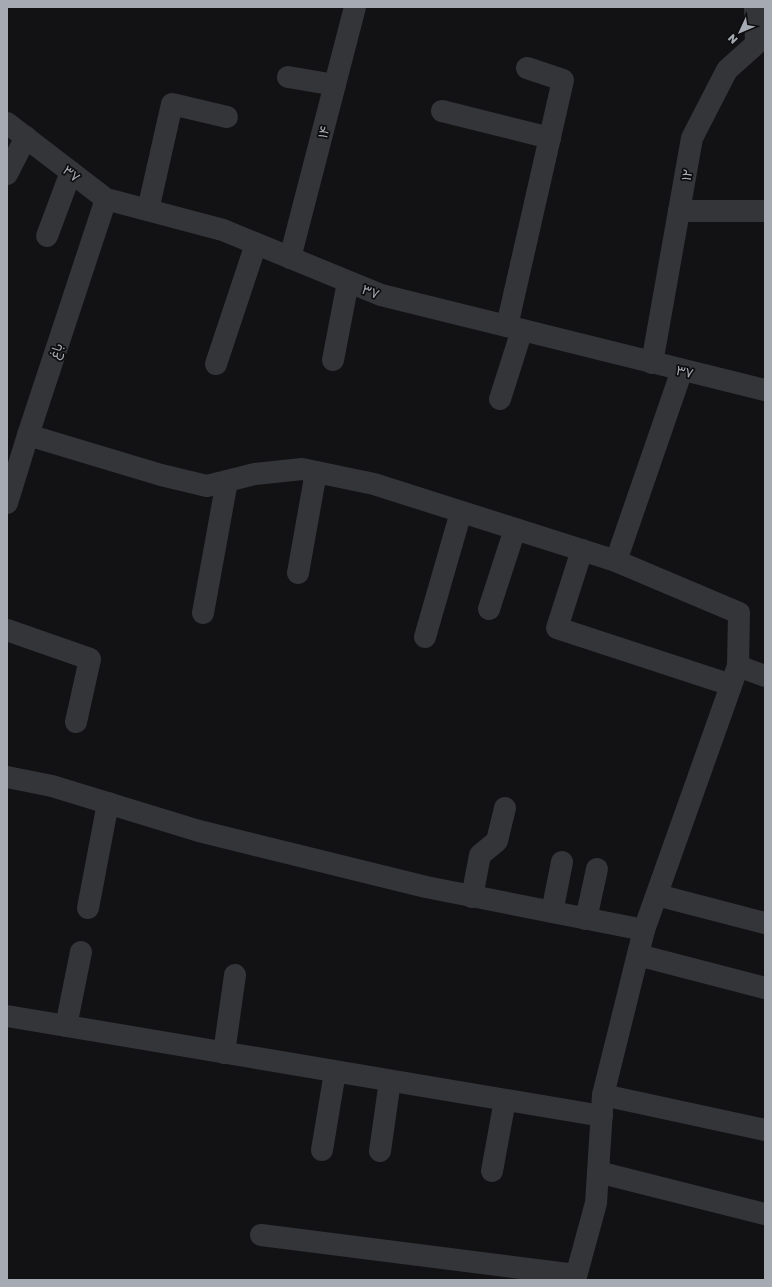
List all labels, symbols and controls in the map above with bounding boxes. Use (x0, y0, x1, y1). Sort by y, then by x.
north arrow (720, 12, 760, 52)
text: N (725, 32, 740, 47)
street label: ۱۴ (313, 124, 333, 140)
street label: ۳۷ (60, 161, 84, 185)
street label: ۱۲ (677, 168, 695, 182)
street label: ۳۷ (360, 280, 382, 302)
street label: باغ (44, 341, 68, 362)
street label: ۳۷ (675, 361, 695, 381)

